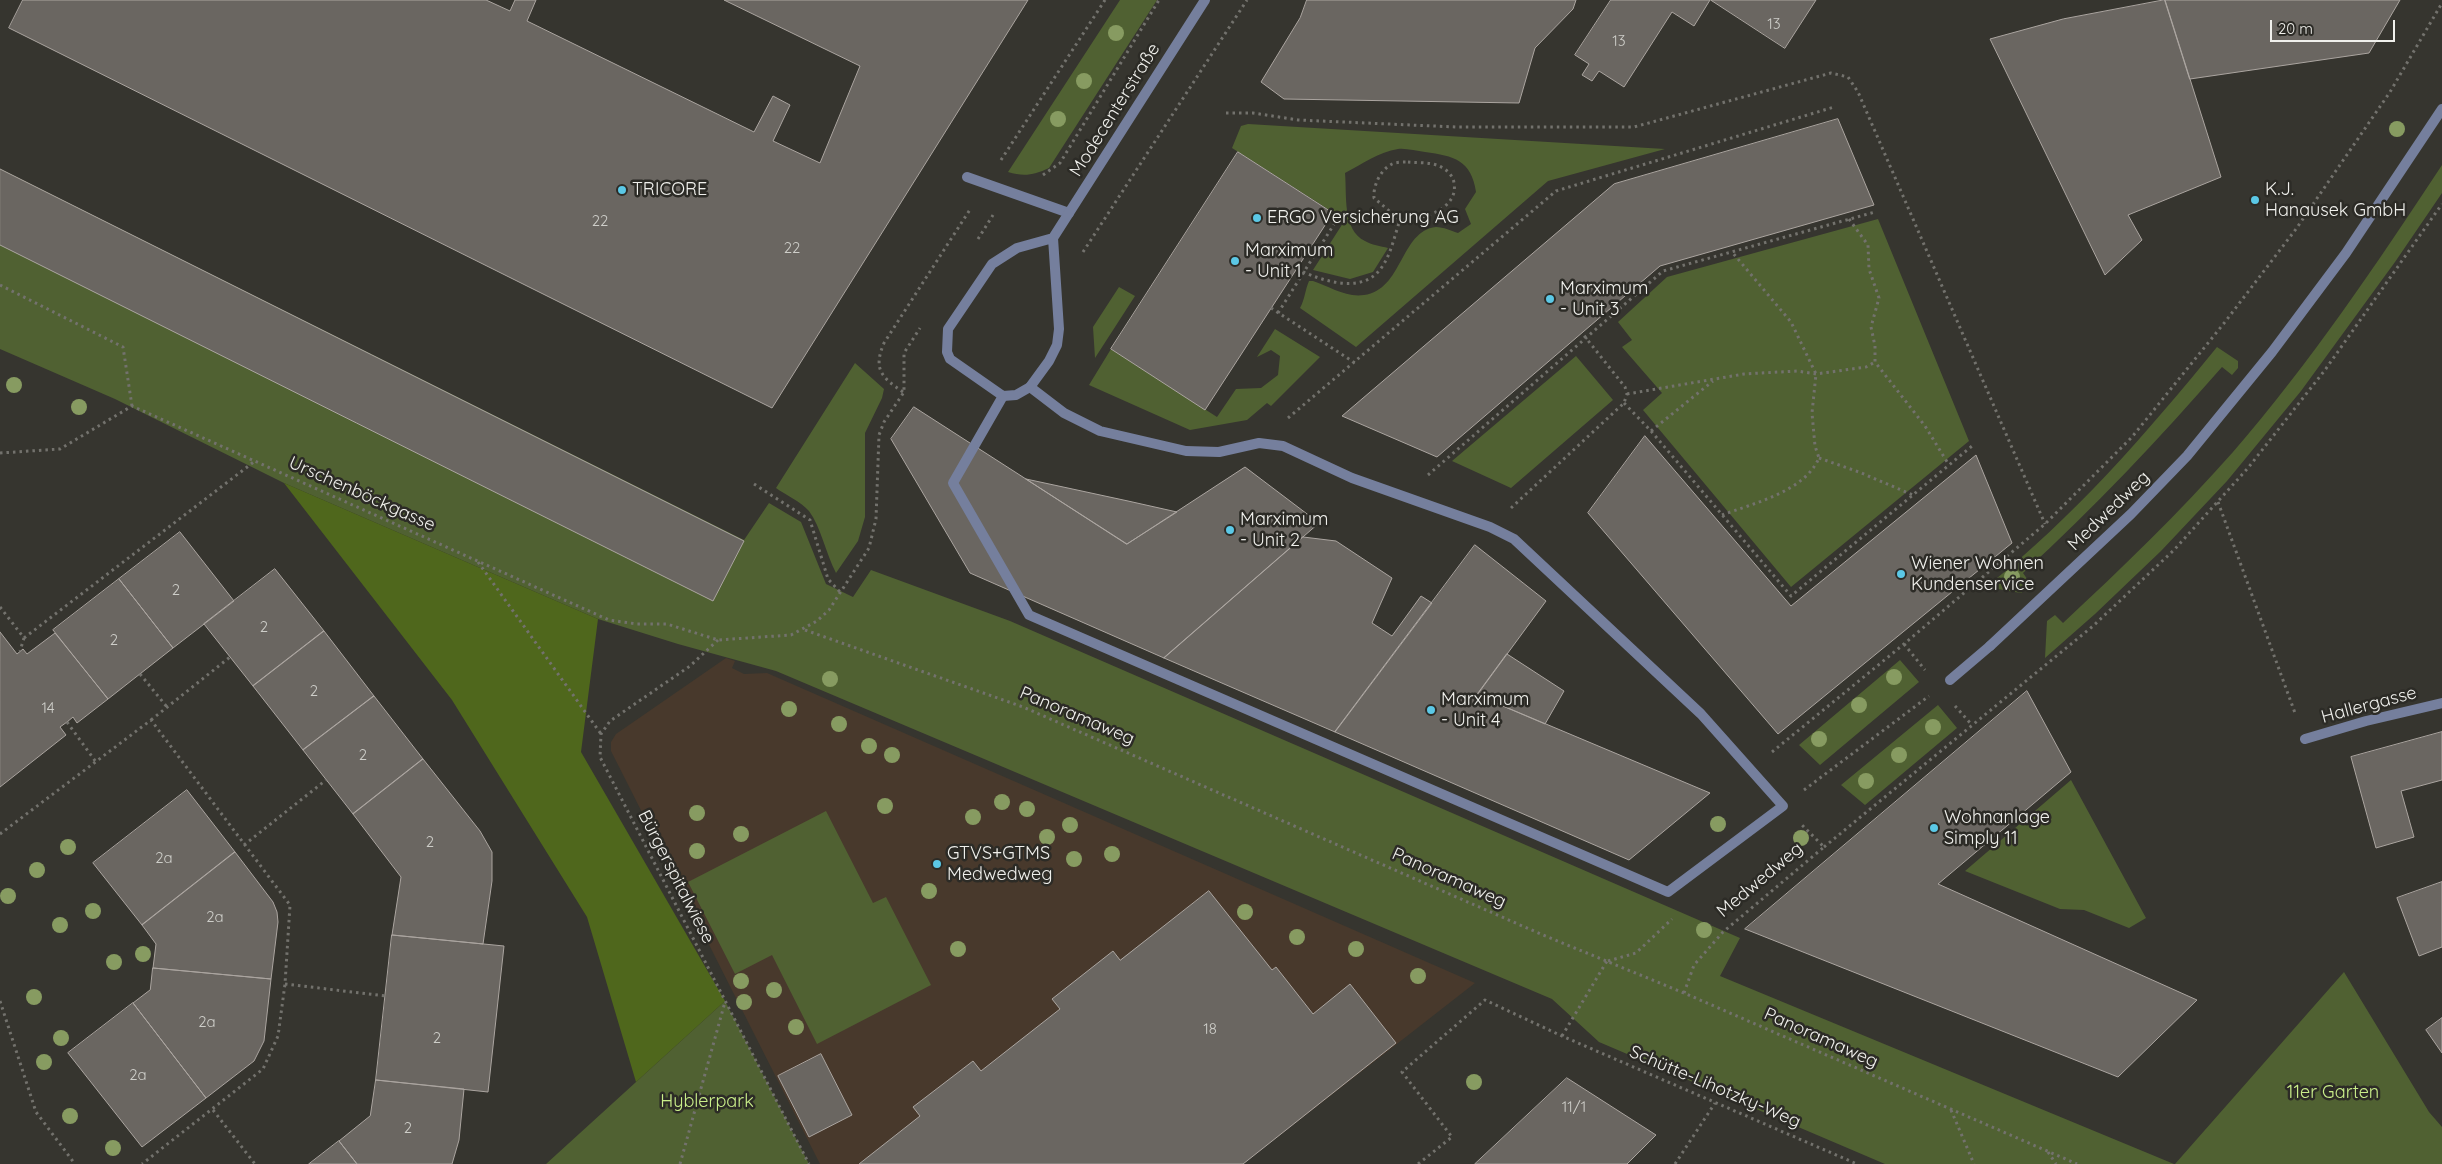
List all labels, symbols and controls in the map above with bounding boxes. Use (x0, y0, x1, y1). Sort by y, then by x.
scale bar (2272, 10, 2397, 42)
house number: 13 (1767, 15, 1781, 33)
text: 20 m (2278, 19, 2313, 38)
house number: 13 (1612, 32, 1626, 50)
street label: Modecenterstraße (1065, 39, 1165, 181)
place label: TRICORE (632, 179, 707, 201)
place label: K.J. Hanausek GmbH (2265, 179, 2406, 222)
marker: TRICORE (616, 184, 628, 196)
marker: K.J. Hanausek GmbH (2249, 194, 2261, 206)
place label: ERGO Versicherung AG (1267, 207, 1459, 229)
house number: 22 (592, 212, 608, 230)
marker: ERGO Versicherung AG (1251, 212, 1263, 224)
house number: 22 (784, 239, 800, 257)
place label: Marximum - Unit 1 (1245, 240, 1333, 282)
marker: Marximum - Unit 1 (1229, 255, 1241, 267)
place label: Marximum - Unit 3 (1560, 278, 1648, 320)
marker: Marximum - Unit 3 (1544, 293, 1556, 305)
street label: Urschenböckgasse (285, 452, 439, 536)
street label: Medwedweg (2064, 467, 2154, 555)
place label: Marximum - Unit 2 (1240, 509, 1328, 552)
marker: Marximum - Unit 2 (1224, 524, 1236, 536)
place label: Wiener Wohnen Kundenservice (1911, 553, 2044, 596)
marker: Wiener Wohnen Kundenservice (1895, 568, 1907, 580)
house number: 2 (172, 581, 180, 599)
house number: 2 (260, 618, 268, 636)
house number: 2 (110, 631, 118, 649)
house number: 2 (310, 682, 318, 700)
street label: Panoramaweg (1016, 682, 1138, 750)
street label: Hallergasse (2319, 682, 2419, 728)
place label: Marximum - Unit 4 (1441, 689, 1529, 732)
house number: 14 (41, 699, 55, 717)
marker: Marximum - Unit 4 (1425, 704, 1437, 716)
house number: 2 (359, 746, 367, 764)
street label: Bürgerspitalwiese (633, 807, 719, 947)
place label: Wohnanlage Simply 11 (1944, 807, 2050, 850)
marker: Wohnanlage Simply 11 (1928, 822, 1940, 834)
house number: 2 (426, 833, 434, 851)
street label: Medwedweg (1713, 838, 1807, 922)
place label: GTVS+GTMS Medwedweg (947, 843, 1052, 886)
street label: Panoramaweg (1389, 843, 1509, 913)
house number: 2a (155, 849, 173, 867)
marker: GTVS+GTMS Medwedweg (931, 858, 943, 870)
house number: 2a (206, 908, 224, 926)
street label: Panoramaweg (1761, 1003, 1881, 1073)
house number: 2a (198, 1013, 216, 1031)
house number: 18 (1203, 1020, 1217, 1038)
house number: 2 (433, 1029, 441, 1047)
street label: Schütte-Lihotzky-Weg (1626, 1041, 1804, 1133)
house number: 2a (129, 1066, 147, 1084)
park label: 11er Garten (2287, 1082, 2379, 1104)
park label: Hyblerpark (660, 1091, 754, 1113)
house number: 11/1 (1562, 1098, 1586, 1116)
house number: 2 (404, 1119, 412, 1137)

